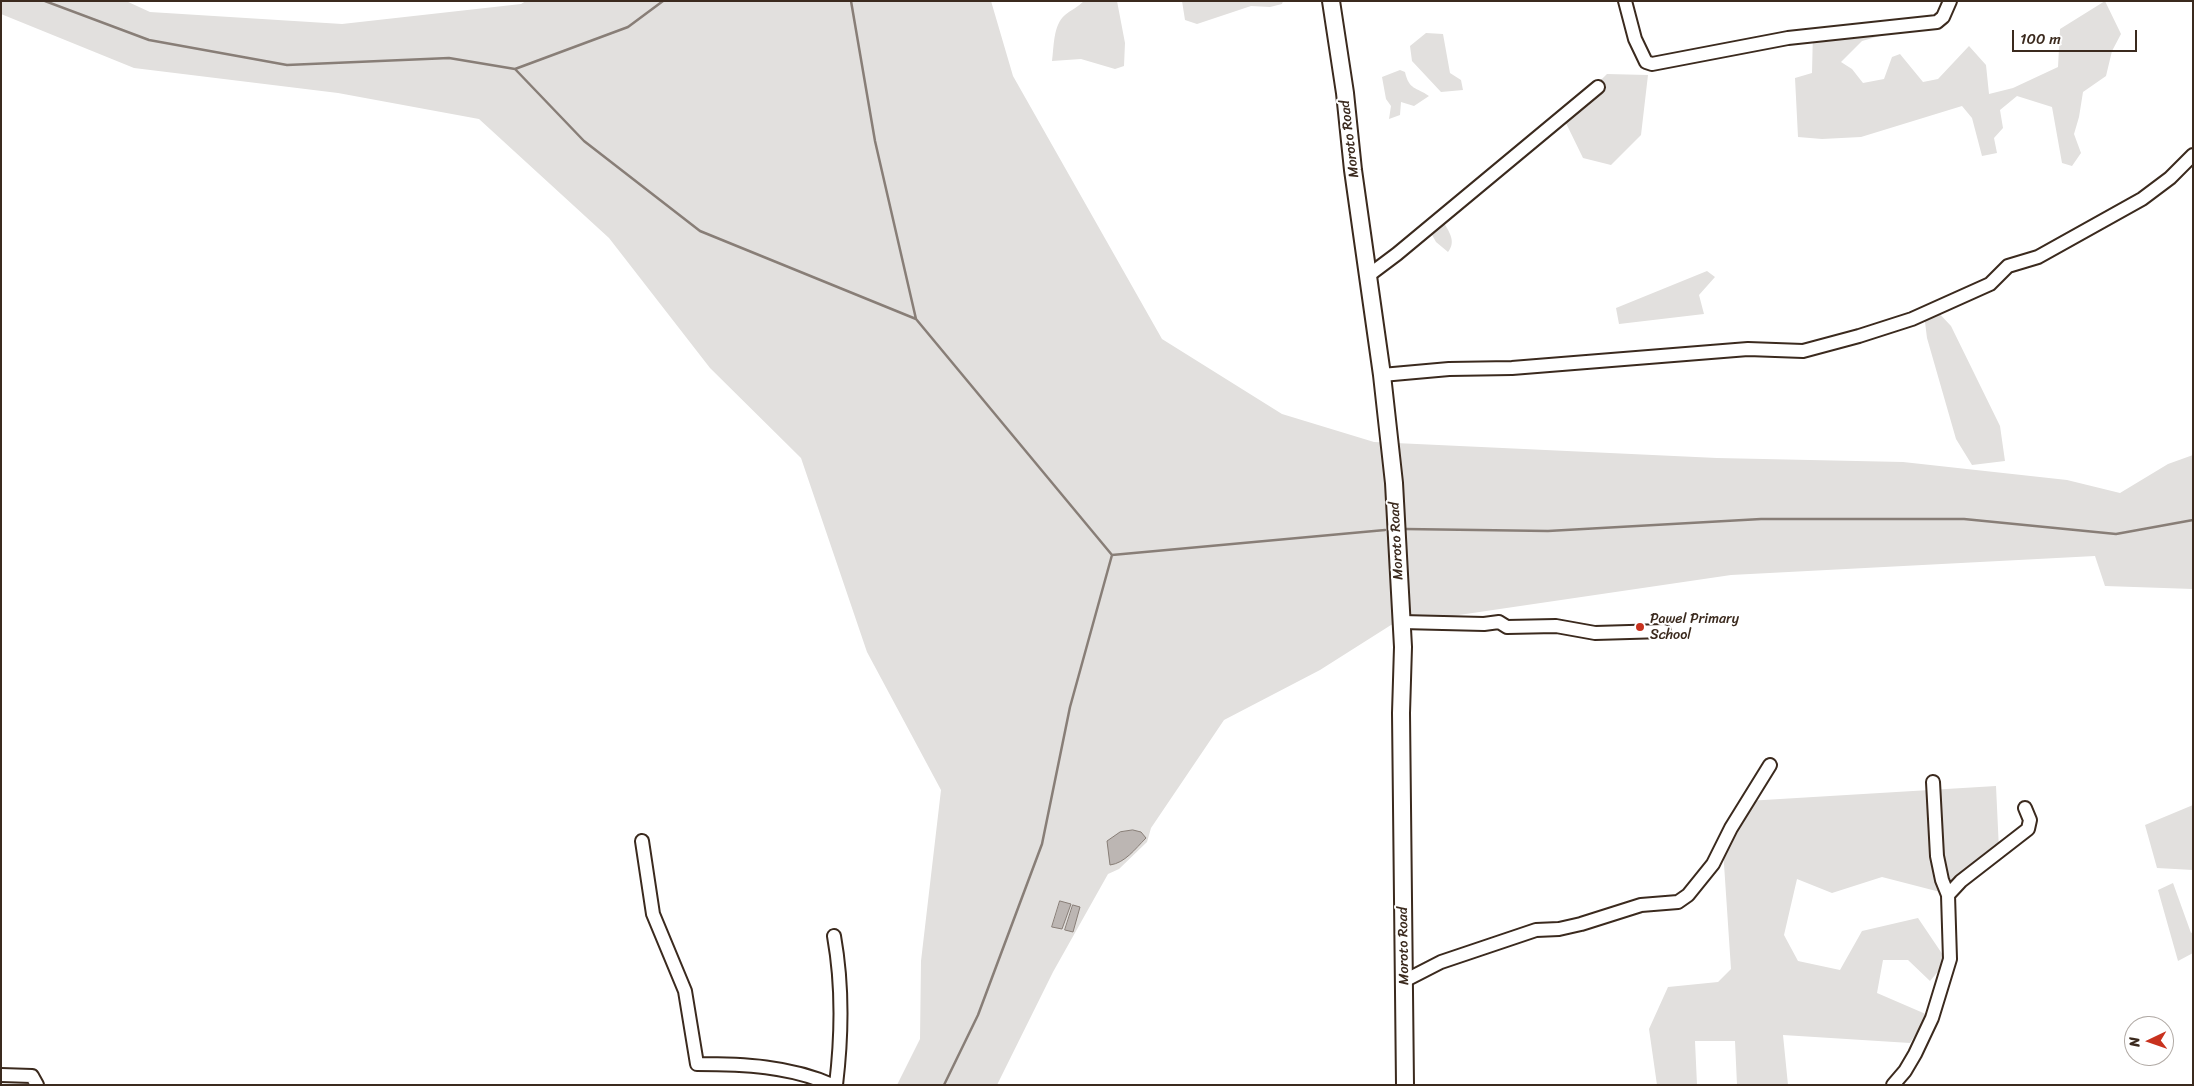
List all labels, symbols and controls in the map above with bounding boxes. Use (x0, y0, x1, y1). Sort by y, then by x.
scale bar (2014, 20, 2139, 52)
text: 100 m (2020, 26, 2061, 52)
street label: Moroto Road (1337, 99, 1363, 179)
street label: Moroto Road (1387, 502, 1407, 580)
place label: Pawel Primary School (1650, 611, 1739, 644)
marker: Pawel Primary School (1634, 621, 1646, 633)
street label: Moroto Road (1395, 907, 1413, 985)
north arrow (2124, 1016, 2174, 1066)
text: N (2122, 1036, 2147, 1047)

